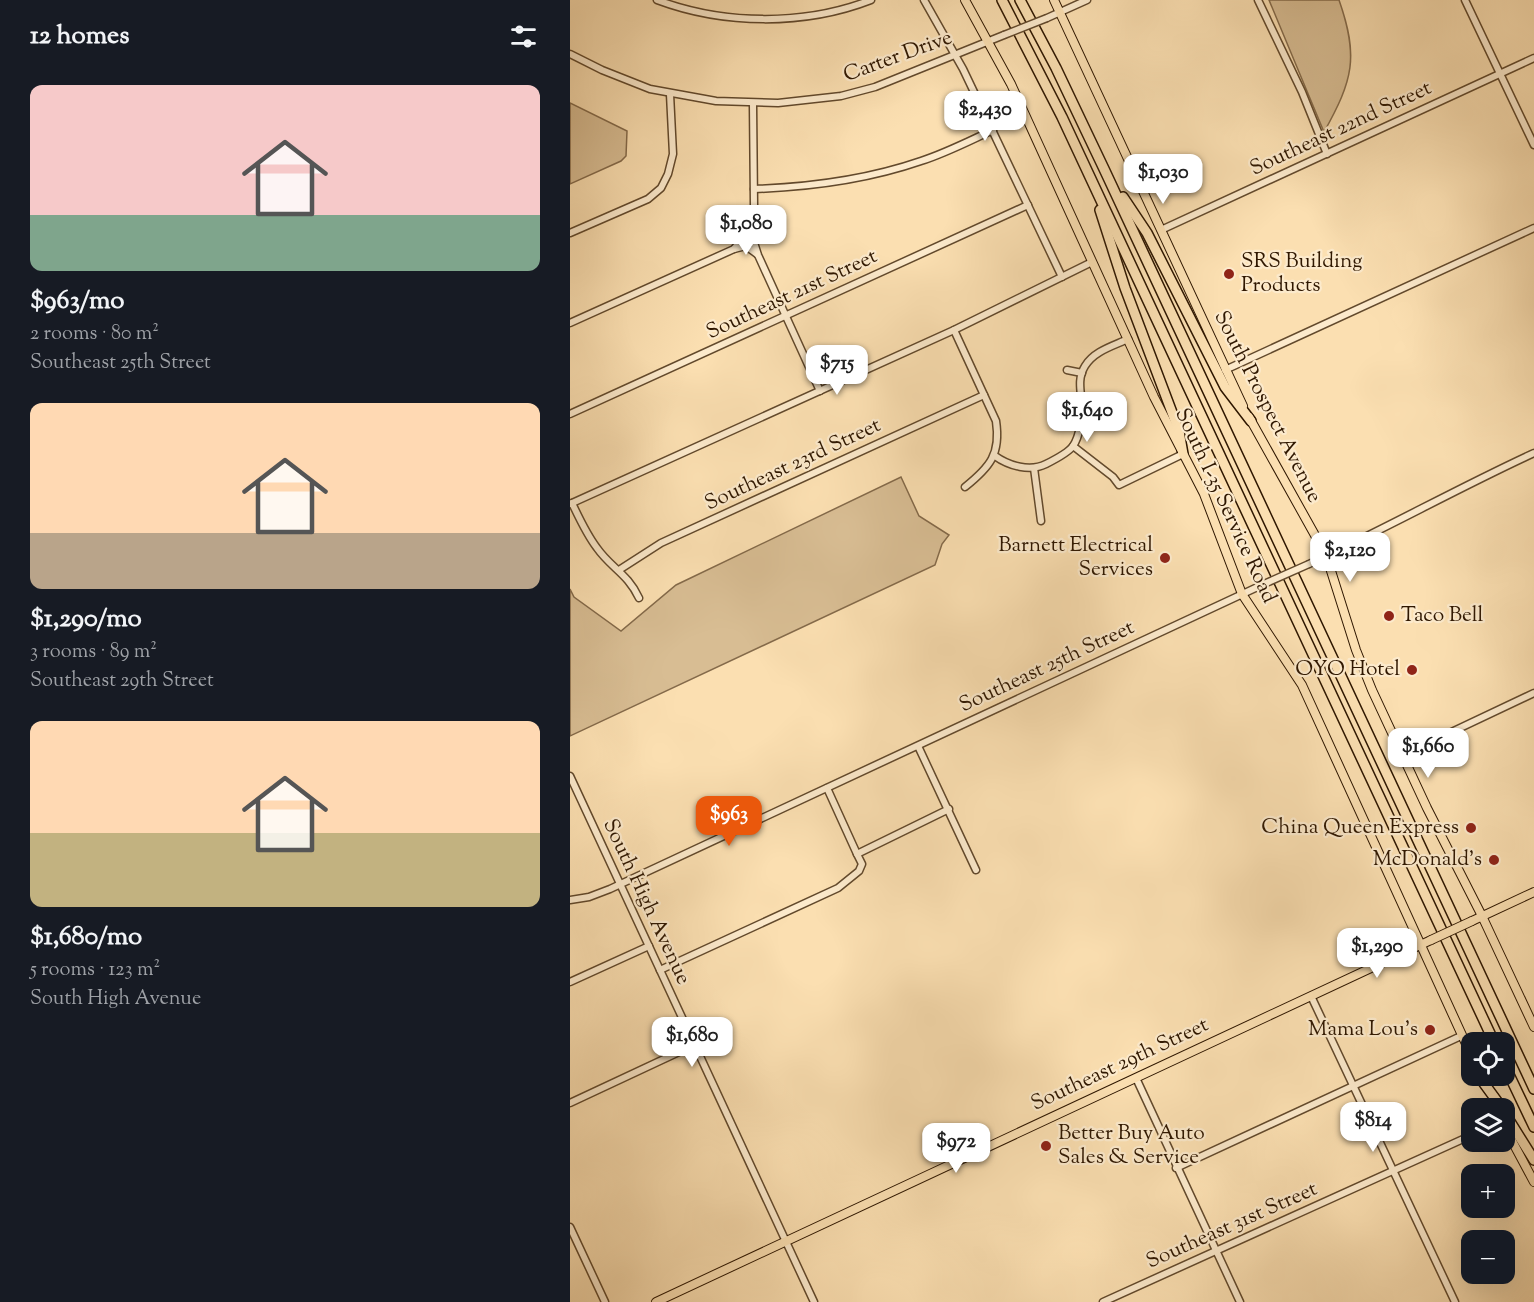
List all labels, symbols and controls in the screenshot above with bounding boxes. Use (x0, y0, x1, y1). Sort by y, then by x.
text: 12 homes (30, 18, 129, 55)
icon: filters (507, 20, 540, 53)
street label: Carter Drive (839, 23, 957, 91)
street label: Southeast 22nd Street (1245, 74, 1437, 184)
pin: $2,430 (936, 91, 1034, 142)
text: $2,430 (958, 96, 1012, 125)
icon: home (231, 124, 339, 232)
pin: $1,030 (1114, 154, 1212, 205)
text: $1,030 (1138, 159, 1188, 188)
pin: $1,080 (697, 205, 795, 256)
text: $1,080 (719, 210, 773, 239)
street label: Southeast 21st Street (701, 242, 883, 348)
place label: SRS Building Products (1241, 247, 1363, 301)
marker: SRS Building Products (1222, 267, 1236, 281)
text: $963/mo (30, 283, 124, 320)
street label: South Prospect Avenue (1206, 306, 1328, 508)
text: 2 rooms · 80 m² (30, 320, 159, 349)
pin: $715 (801, 345, 873, 396)
text: Southeast 25th Street (30, 349, 211, 378)
text: $715 (820, 350, 854, 379)
pin: $1,640 (1038, 392, 1136, 443)
text: $1,640 (1061, 397, 1113, 426)
street label: South I-35 Service Road (1167, 403, 1283, 609)
street label: Southeast 23rd Street (700, 411, 886, 519)
icon: home (231, 442, 339, 550)
place label: Barnett Electrical Services (998, 531, 1153, 585)
pin: $2,120 (1301, 532, 1399, 583)
text: $2,120 (1324, 537, 1376, 566)
marker: Barnett Electrical Services (1158, 551, 1172, 565)
text: $1,290/mo (30, 601, 142, 638)
place label: Taco Bell (1401, 601, 1484, 631)
marker: Taco Bell (1382, 609, 1396, 623)
street label: Southeast 25th Street (955, 613, 1139, 721)
text: 3 rooms · 89 m² (30, 638, 157, 667)
place label: OYO Hotel (1295, 655, 1400, 685)
marker: OYO Hotel (1405, 663, 1419, 677)
text: Southeast 29th Street (30, 667, 214, 696)
pin: $1,660 (1379, 728, 1477, 779)
text: $1,660 (1402, 733, 1454, 762)
icon: home (231, 760, 339, 868)
pin: $963 (693, 796, 765, 847)
text: $963 (710, 801, 748, 830)
place label: China Queen Express (1261, 813, 1459, 843)
street label: South High Avenue (594, 814, 698, 990)
marker: China Queen Express (1464, 821, 1478, 835)
place label: McDonald's (1373, 845, 1482, 875)
marker: McDonald's (1487, 853, 1501, 867)
text: $1,680/mo (30, 919, 142, 956)
pin: $1,290 (1328, 928, 1426, 979)
text: $1,290 (1351, 933, 1403, 962)
text: 5 rooms · 123 m² (30, 956, 160, 985)
text: South High Avenue (30, 985, 201, 1014)
street label: Southeast 29th Street (1026, 1011, 1214, 1119)
place label: Mama Lou's (1308, 1015, 1418, 1045)
pin: $1,680 (643, 1017, 741, 1068)
text: $1,680 (666, 1022, 718, 1051)
marker: Mama Lou's (1423, 1023, 1437, 1037)
map controls (1461, 1032, 1515, 1284)
button: locate (1461, 1032, 1515, 1086)
button: layers (1461, 1098, 1515, 1152)
pin: $814 (1337, 1102, 1409, 1153)
text: $814 (1354, 1107, 1392, 1136)
place label: Better Buy Auto Sales & Service (1058, 1119, 1205, 1173)
pin: $972 (920, 1123, 992, 1174)
text: $972 (936, 1128, 976, 1157)
marker: Better Buy Auto Sales & Service (1039, 1139, 1053, 1153)
button: + (1461, 1164, 1515, 1218)
street label: Southeast 31st Street (1142, 1175, 1322, 1277)
button: − (1461, 1230, 1515, 1284)

